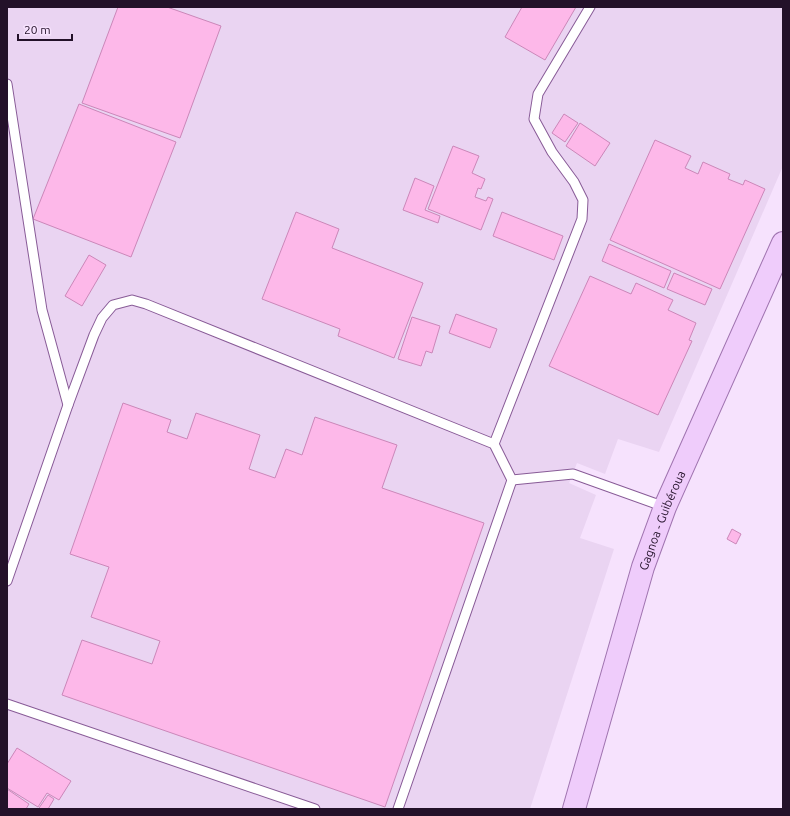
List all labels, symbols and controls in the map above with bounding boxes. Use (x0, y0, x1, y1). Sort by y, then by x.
scale bar (18, 16, 72, 42)
text: 20 m (24, 23, 51, 36)
street label: Gagnoa - Guibéroua (636, 468, 687, 572)

